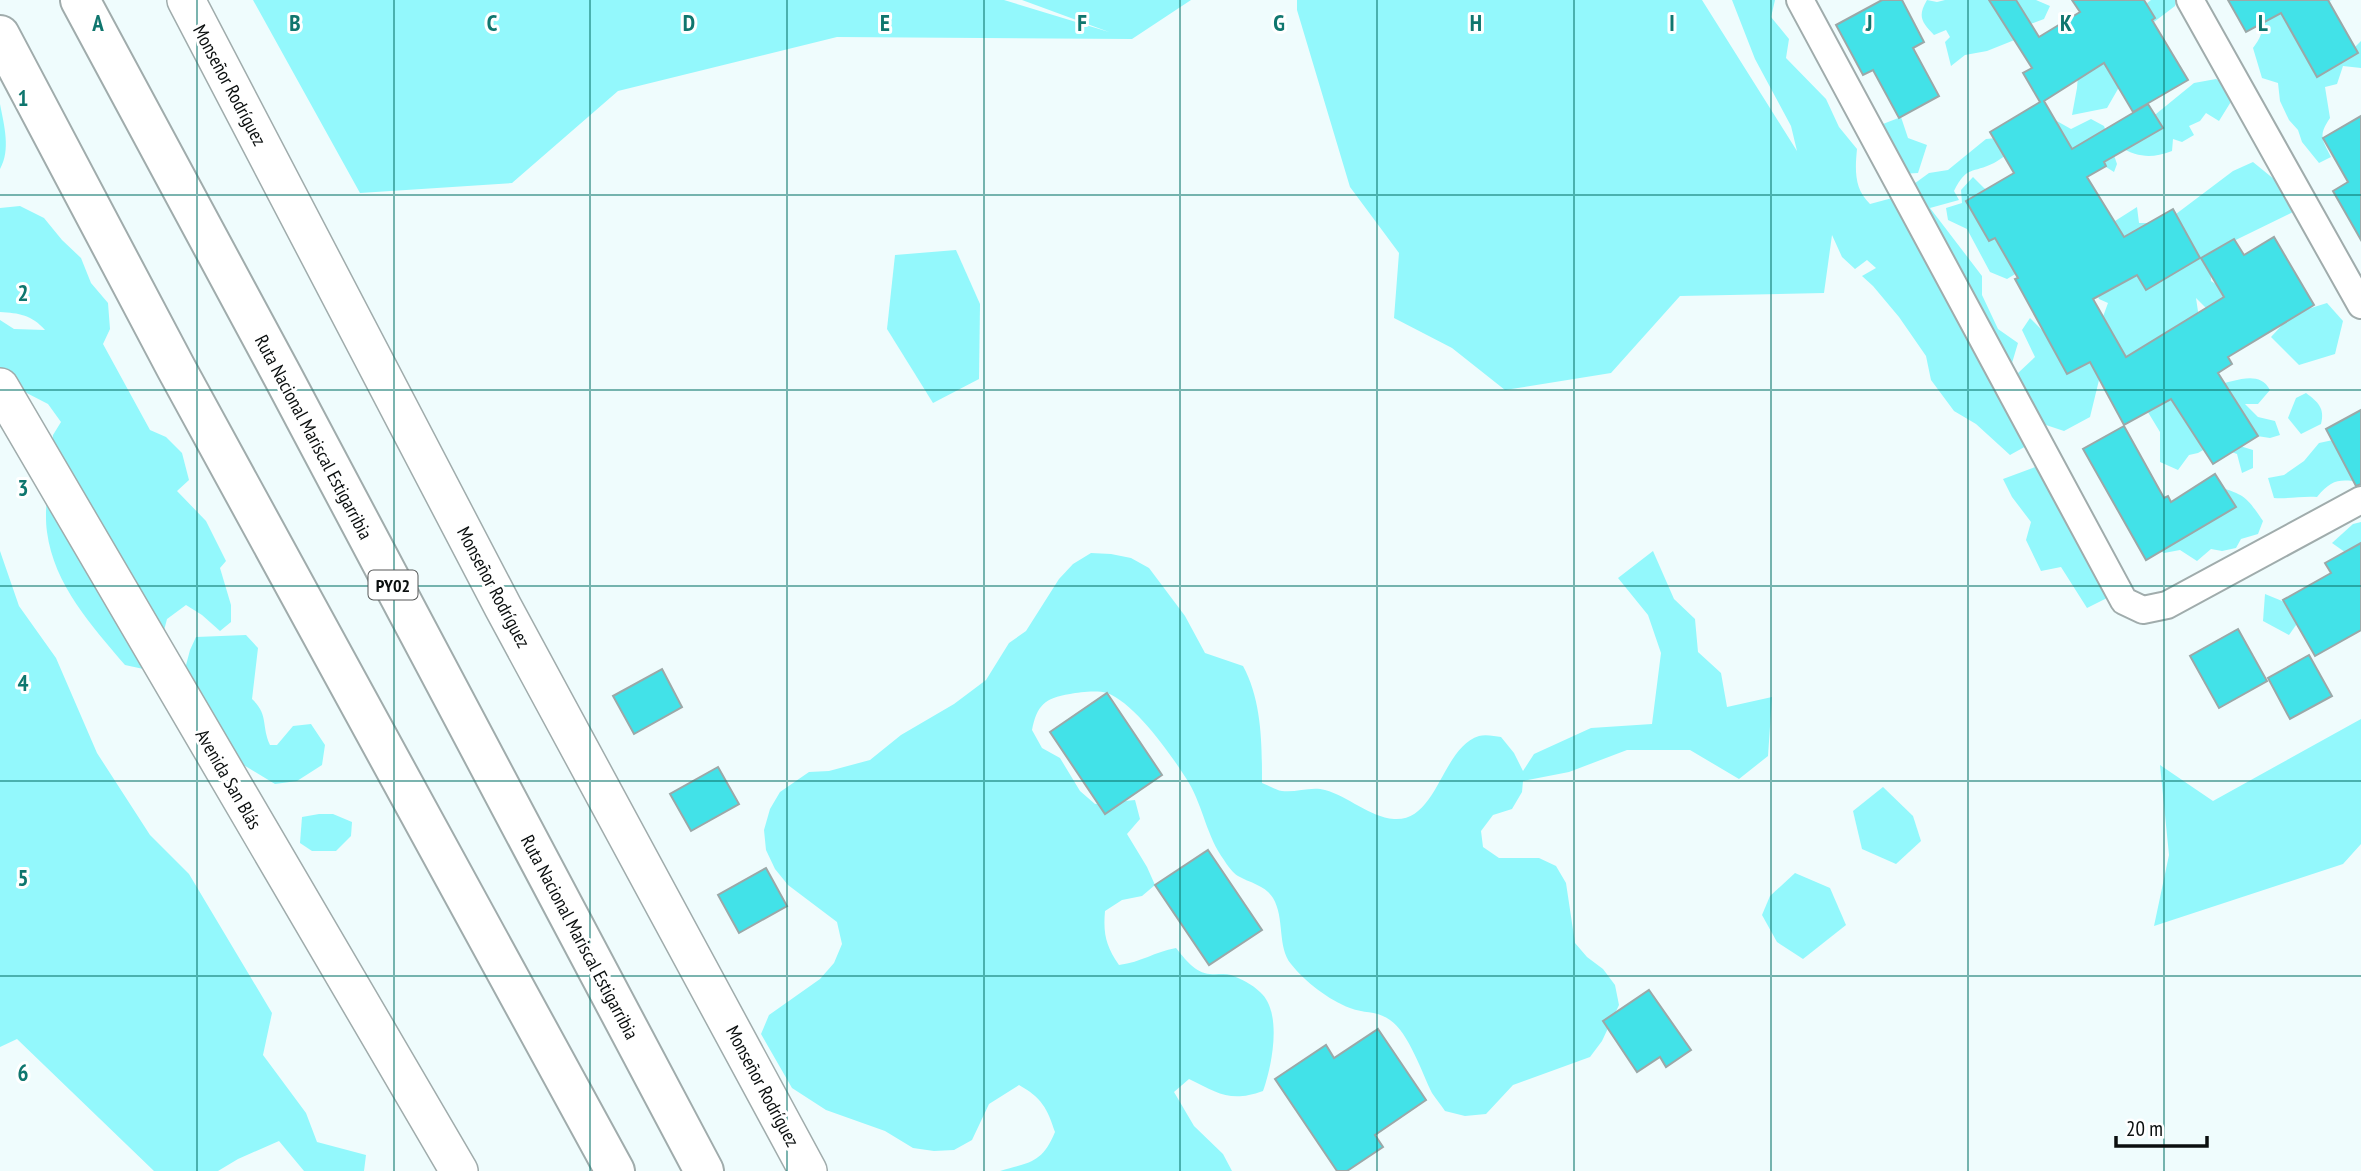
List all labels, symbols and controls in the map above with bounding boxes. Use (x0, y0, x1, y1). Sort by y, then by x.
text: A (91, 8, 104, 37)
text: B (289, 8, 301, 37)
text: C (487, 8, 498, 37)
text: D (683, 8, 695, 37)
text: E (880, 8, 890, 37)
text: F (1077, 8, 1087, 37)
text: G (1273, 8, 1285, 37)
text: H (1470, 8, 1482, 37)
text: I (1669, 8, 1675, 37)
text: J (1865, 8, 1872, 37)
text: K (2060, 8, 2072, 37)
text: L (2258, 8, 2268, 37)
street label: Monseñor Rodríguez (188, 20, 272, 150)
text: 1 (18, 83, 29, 112)
text: 2 (18, 278, 29, 307)
street label: Ruta Nacional Mariscal Estigarribia (250, 331, 378, 543)
text: 3 (18, 473, 29, 502)
street label: Monseñor Rodríguez (452, 522, 536, 652)
road number: PY02 (368, 570, 418, 600)
text: 4 (18, 668, 29, 697)
street label: Avenida San Blás (191, 725, 267, 833)
street label: Ruta Nacional Mariscal Estigarribia (516, 831, 644, 1043)
text: 5 (18, 863, 29, 892)
street label: Monseñor Rodríguez (721, 1021, 805, 1151)
text: 6 (18, 1058, 29, 1087)
scale bar (2116, 1104, 2207, 1148)
text: 20 m (2126, 1115, 2163, 1142)

